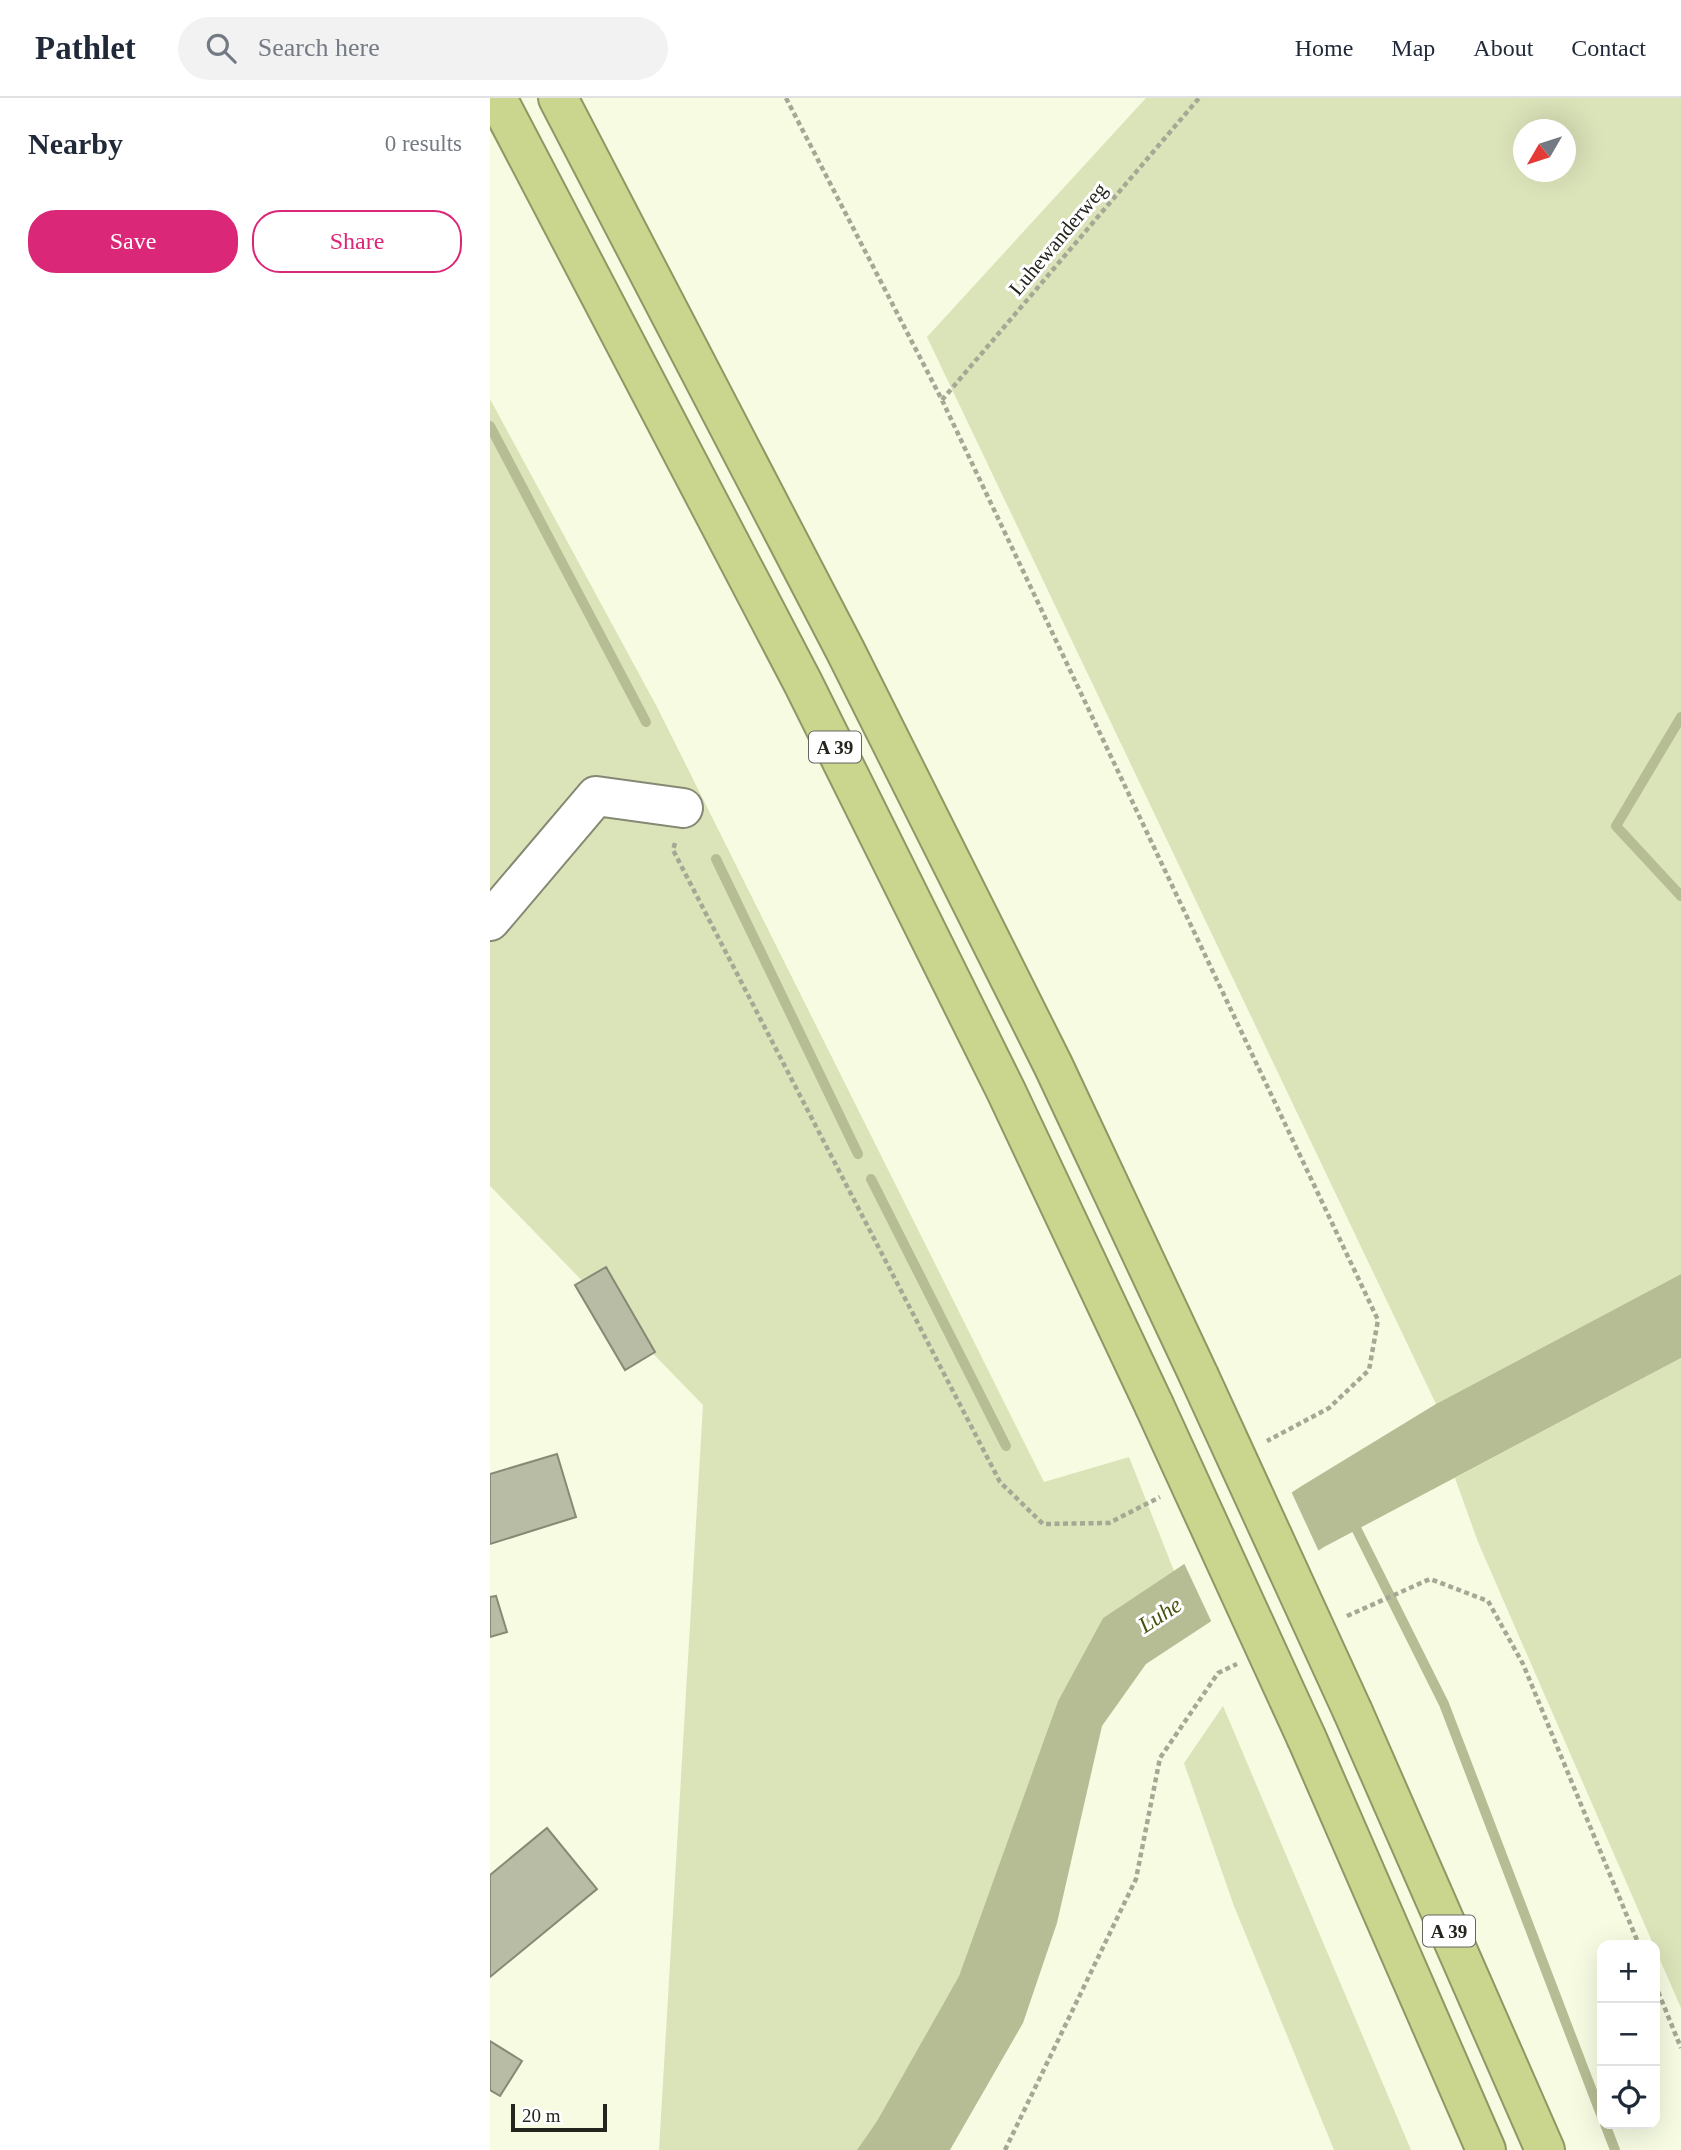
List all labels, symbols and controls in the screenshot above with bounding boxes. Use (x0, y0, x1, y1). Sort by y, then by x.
search box (178, 17, 668, 80)
icon: search (202, 29, 240, 67)
text: Pathlet (35, 30, 136, 66)
text: Search here (258, 33, 380, 62)
text: Home (1295, 35, 1353, 61)
text: Map (1391, 35, 1435, 61)
text: About (1473, 35, 1533, 61)
text: Contact (1571, 35, 1646, 61)
north arrow (1513, 119, 1576, 182)
text: Nearby (28, 127, 123, 160)
text: 0 results (385, 131, 462, 156)
street label: Luhewanderweg (1004, 177, 1112, 300)
button: Save (28, 210, 238, 273)
button: Share (252, 210, 462, 273)
road number: A 39 (809, 732, 861, 762)
water label: Luhe (1133, 1592, 1186, 1639)
road number: A 39 (1423, 1915, 1475, 1946)
map controls (1597, 1940, 1660, 2129)
button: + (1597, 1940, 1660, 2003)
button: − (1597, 2003, 1660, 2066)
button: locate (1597, 2066, 1660, 2129)
scale bar (511, 2101, 607, 2133)
text: 20 m (522, 2105, 561, 2126)

